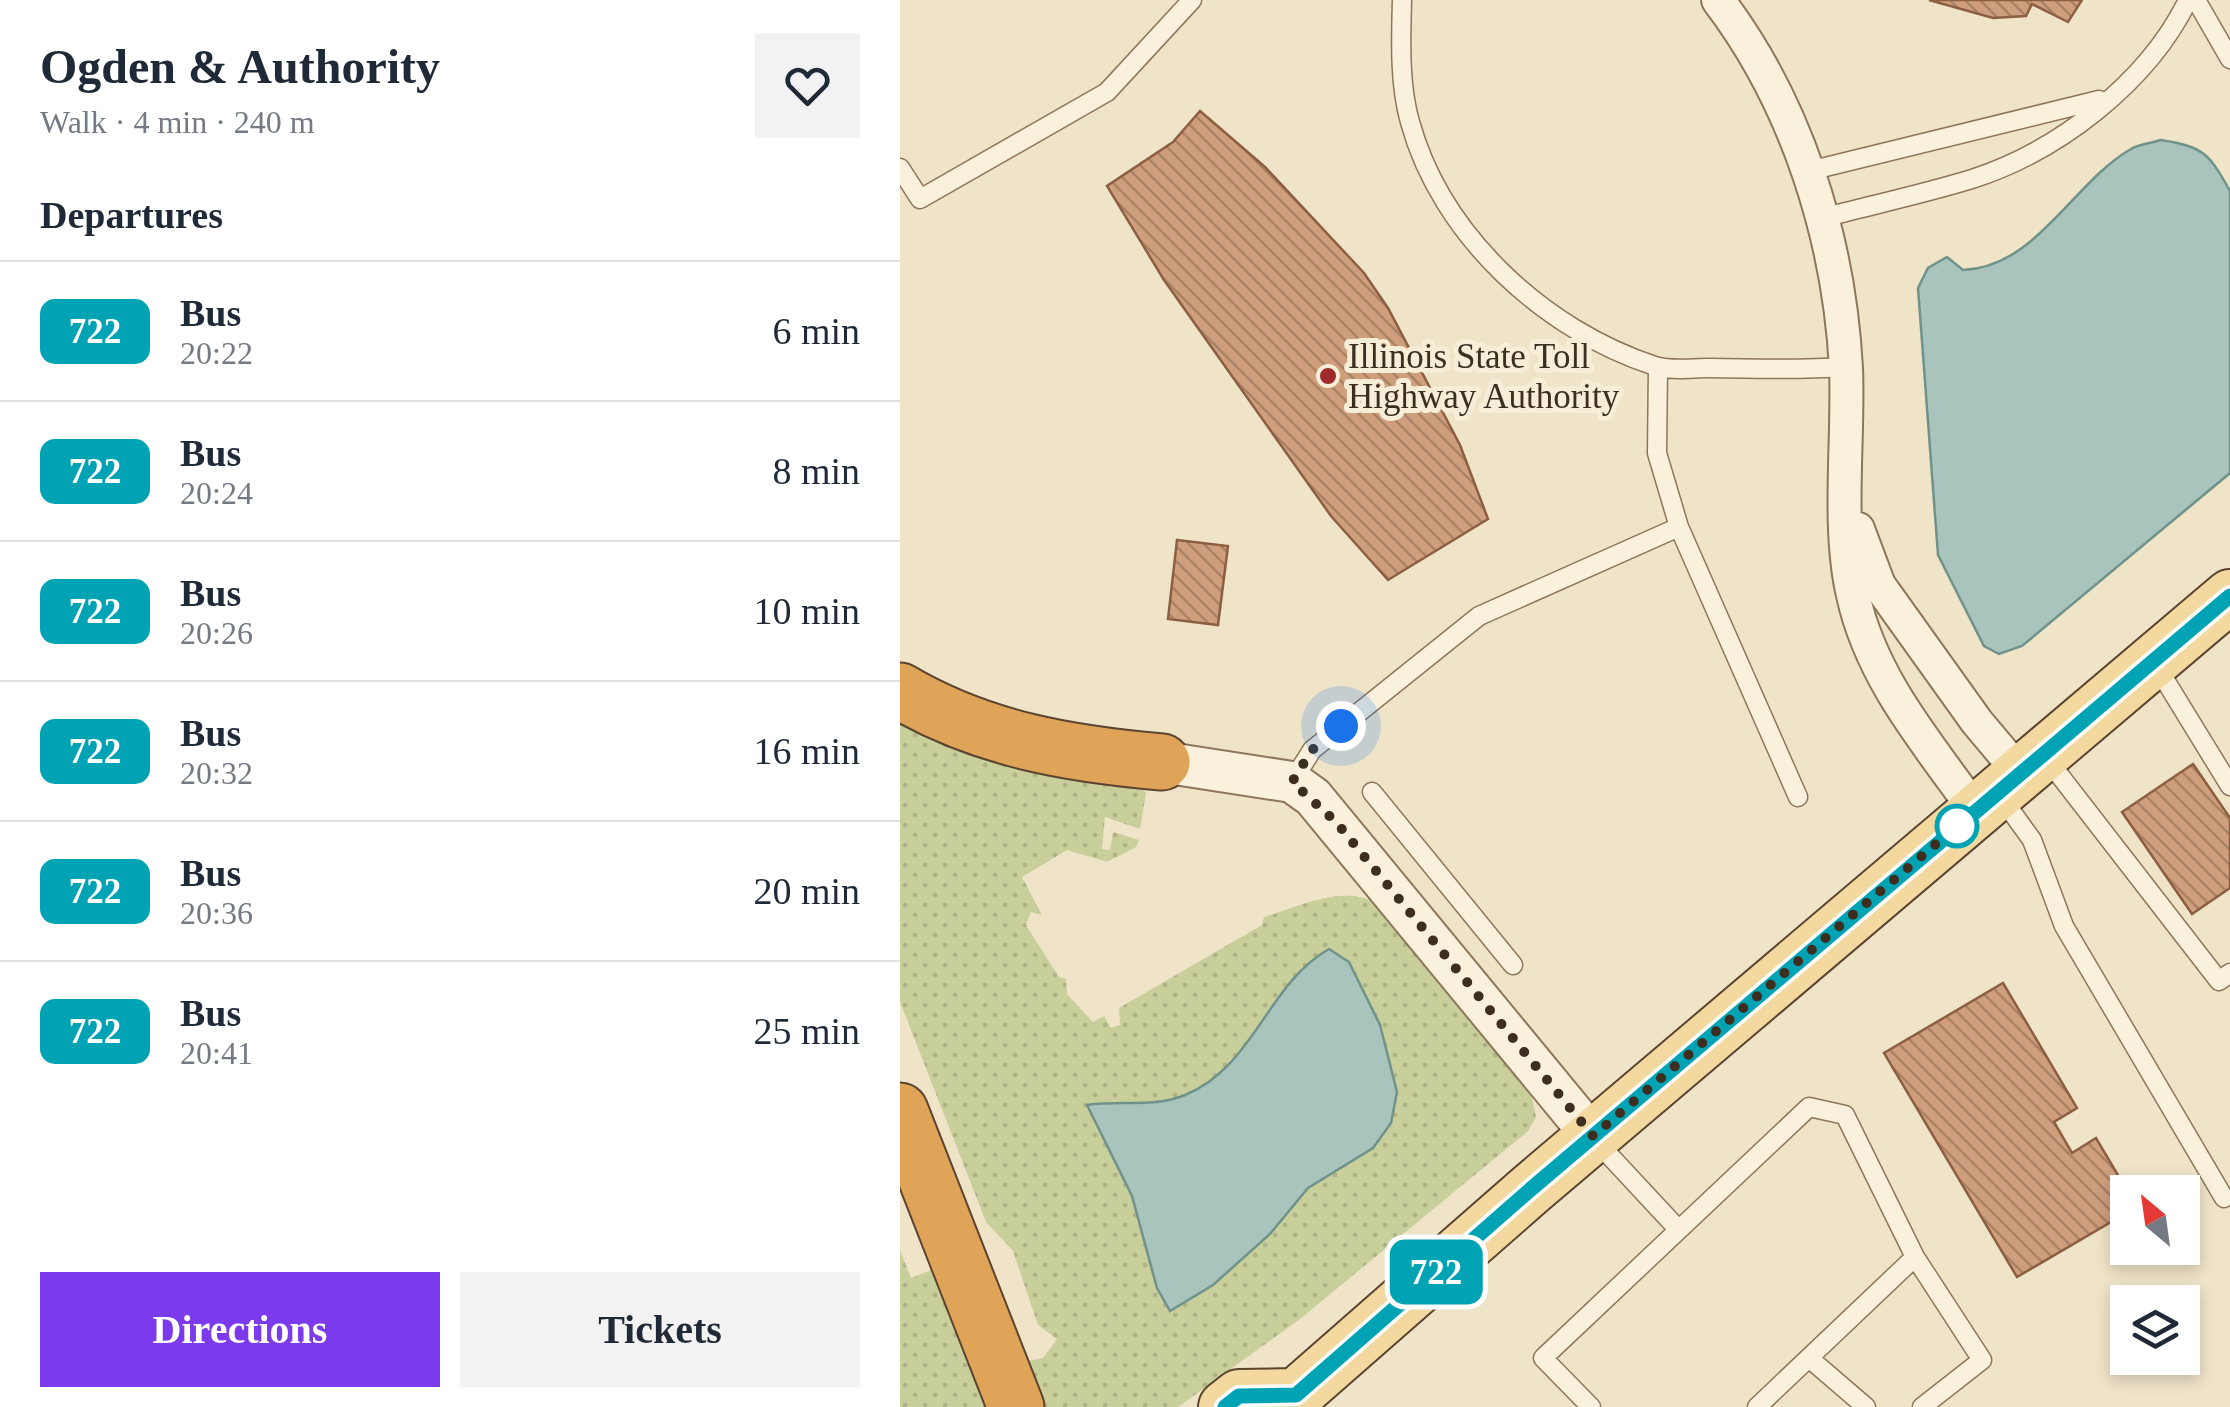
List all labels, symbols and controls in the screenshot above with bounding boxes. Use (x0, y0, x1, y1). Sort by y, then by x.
button: heart (755, 33, 860, 138)
text: Ogden & Authority (40, 40, 440, 93)
text: Walk · 4 min · 240 m (40, 104, 315, 140)
text: Departures (40, 194, 223, 236)
text: Bus (180, 292, 241, 334)
text: 6 min (772, 310, 860, 352)
text: 722 (69, 312, 121, 351)
text: 20:22 (180, 335, 253, 371)
place label: Illinois State Toll Highway Authority (1348, 337, 1620, 416)
marker: Illinois State Toll Highway Authority (1317, 365, 1339, 387)
text: Bus (180, 432, 241, 474)
text: 8 min (772, 450, 860, 492)
text: 722 (69, 452, 121, 491)
text: 20:24 (180, 475, 253, 511)
text: Bus (180, 572, 241, 614)
text: 10 min (753, 590, 860, 632)
text: 722 (69, 592, 121, 631)
text: 20:26 (180, 615, 253, 651)
your location (1316, 701, 1366, 751)
text: Bus (180, 712, 241, 754)
text: 16 min (753, 730, 860, 772)
text: 722 (69, 732, 121, 771)
text: 20:32 (180, 755, 253, 791)
unlabelled marker (1936, 805, 1978, 847)
text: Bus (180, 852, 241, 894)
text: 20 min (753, 870, 860, 912)
text: 722 (69, 872, 121, 911)
text: 20:36 (180, 895, 253, 931)
text: Bus (180, 992, 241, 1034)
text: 25 min (753, 1010, 860, 1052)
text: 722 (69, 1012, 121, 1051)
text: 20:41 (180, 1035, 253, 1071)
north arrow (2110, 1175, 2200, 1265)
map controls (2110, 1175, 2200, 1375)
line badge: 722 (1378, 1240, 1494, 1304)
text: 722 (1410, 1253, 1462, 1292)
button: Directions (40, 1272, 440, 1387)
button: Tickets (460, 1272, 860, 1387)
button: layers (2110, 1285, 2200, 1375)

